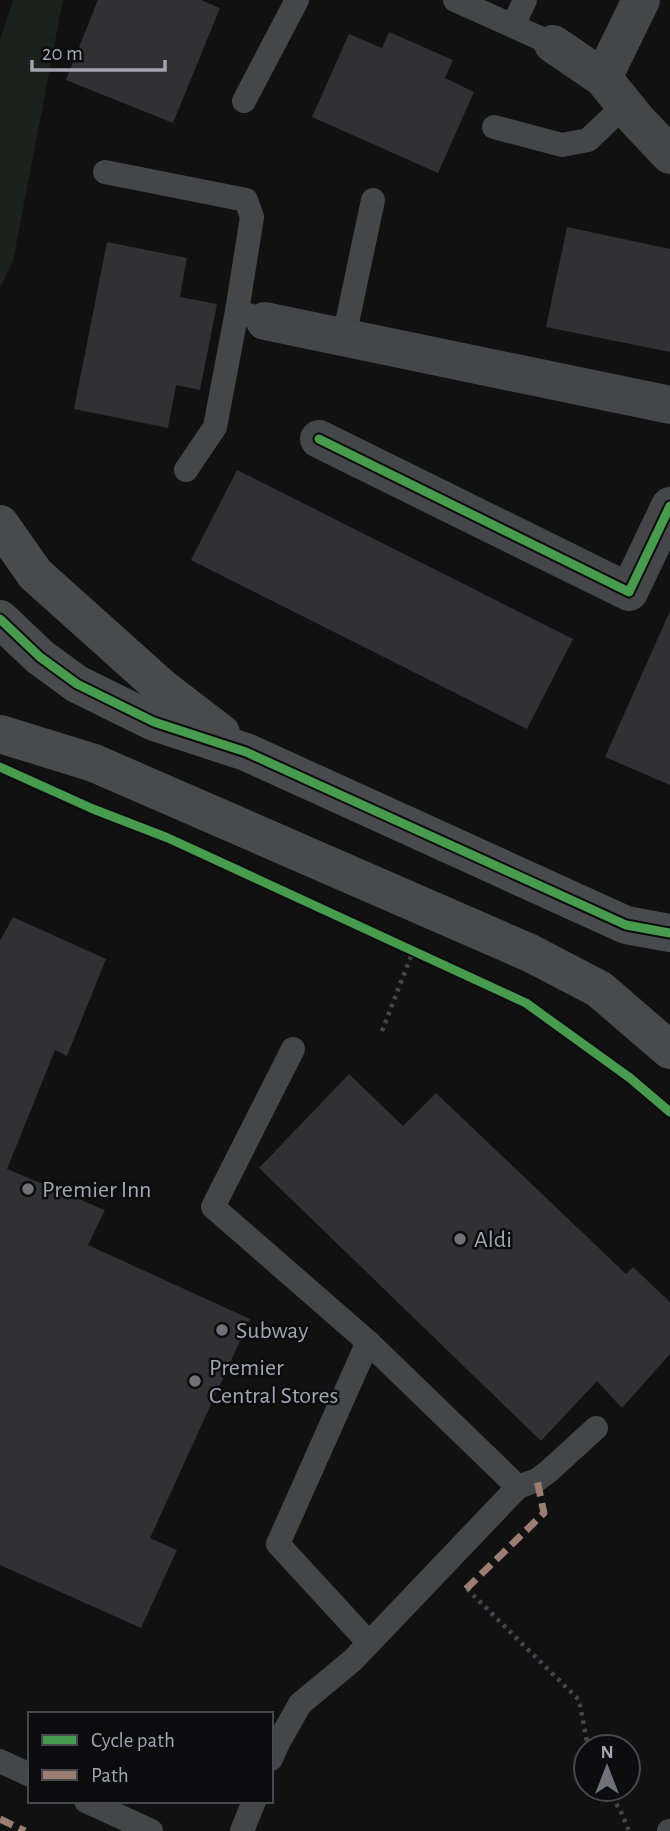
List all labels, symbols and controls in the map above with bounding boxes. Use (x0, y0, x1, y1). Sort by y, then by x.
scale bar (32, 28, 164, 72)
text: 20 m (42, 43, 83, 64)
place label: Premier Inn (42, 1178, 151, 1202)
marker: Premier Inn (20, 1181, 36, 1197)
place label: Aldi (474, 1228, 512, 1252)
marker: Aldi (452, 1231, 468, 1247)
place label: Subway (236, 1319, 308, 1343)
marker: Subway (214, 1322, 230, 1338)
place label: Premier Central Stores (209, 1356, 338, 1408)
marker: Premier Central Stores (187, 1373, 203, 1389)
legend (28, 1712, 273, 1803)
text: Cycle path (91, 1730, 175, 1751)
north arrow (572, 1733, 642, 1803)
text: N (600, 1743, 614, 1762)
text: Path (91, 1765, 129, 1786)

